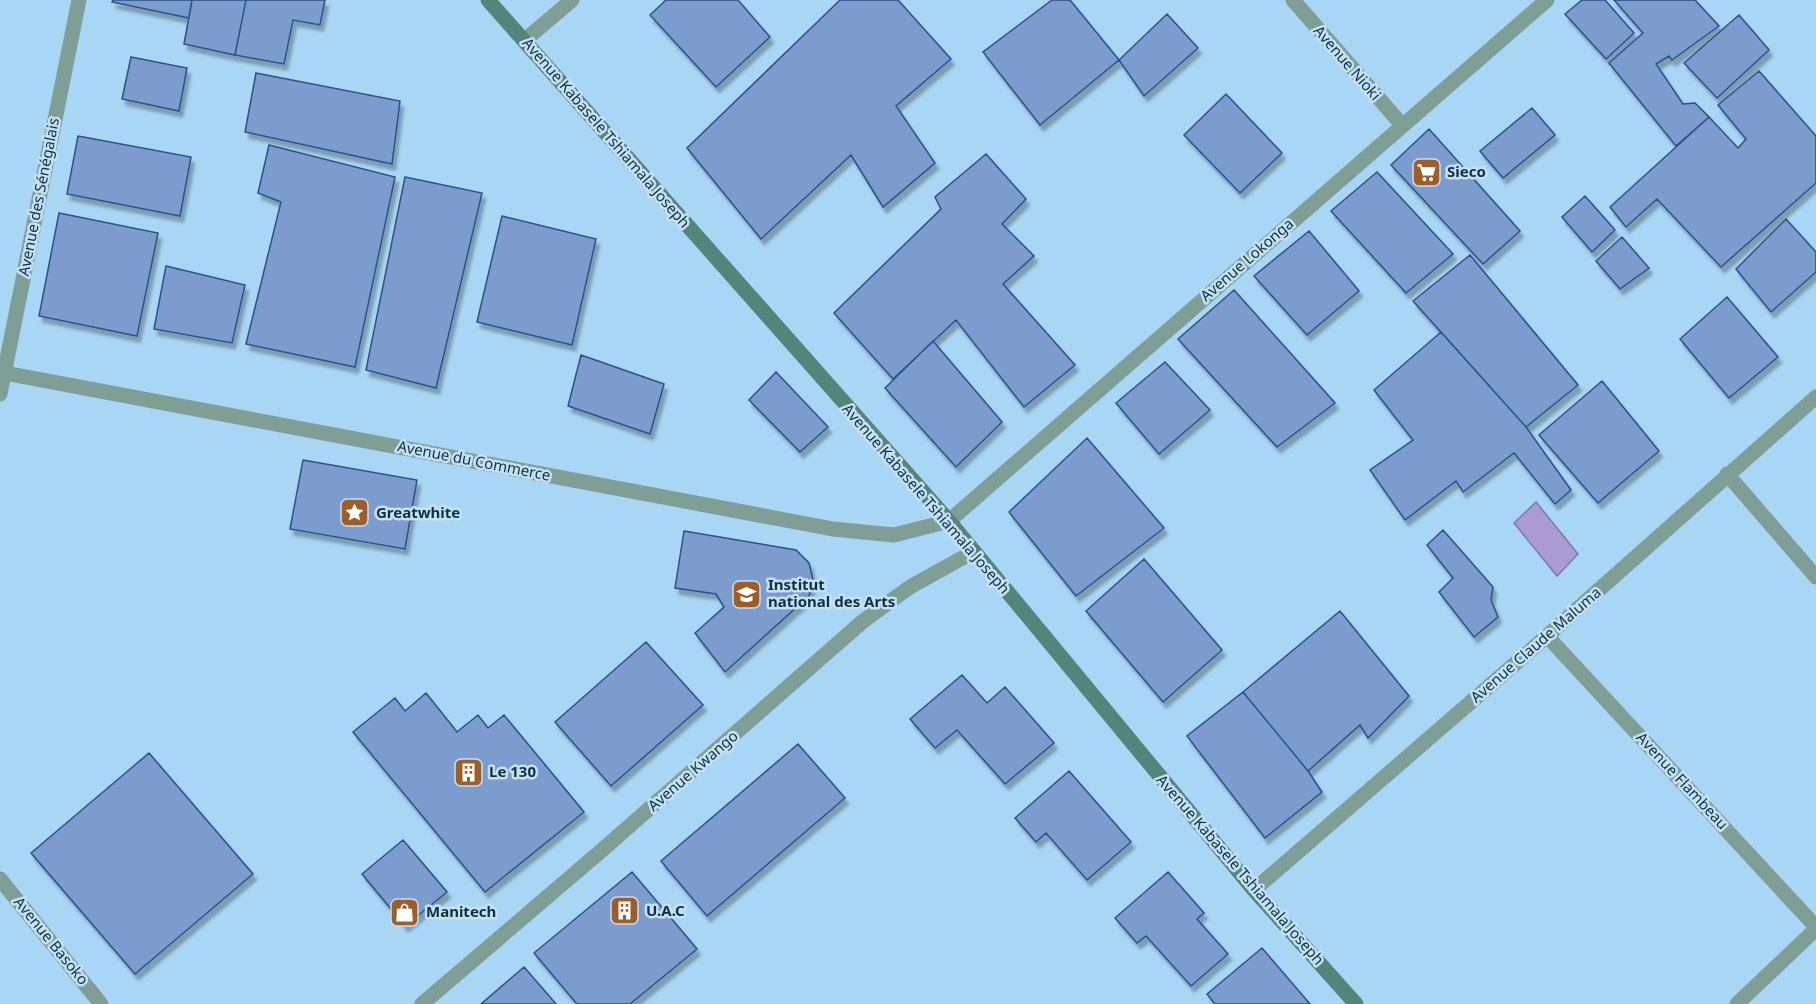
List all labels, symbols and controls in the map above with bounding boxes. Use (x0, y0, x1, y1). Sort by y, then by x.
street label: Avenue Nioki (1310, 21, 1386, 104)
street label: Avenue Kabasele Tshiamala Joseph (519, 33, 695, 232)
street label: Avenue des Sénégalais (13, 116, 63, 278)
supermarket icon: Sieco (1410, 156, 1442, 188)
place label: Sieco (1447, 161, 1486, 181)
street label: Avenue Lokonga (1195, 213, 1297, 305)
street label: Avenue Kabasele Tshiamala Joseph (839, 399, 1015, 598)
street label: Avenue du Commerce (396, 435, 552, 485)
place icon: Greatwhite (339, 497, 371, 529)
place label: Greatwhite (376, 502, 460, 522)
place label: Institut national des Arts (768, 574, 895, 611)
school or university icon: Institut national des Arts (731, 578, 763, 610)
street label: Avenue Claude Maluma (1466, 582, 1605, 707)
street label: Avenue Kwango (643, 725, 742, 815)
street label: Avenue Flambeau (1632, 727, 1733, 833)
building icon: Le 130 (452, 756, 484, 788)
place label: Le 130 (489, 761, 536, 781)
street label: Avenue Kabasele Tshiamala Joseph (1153, 770, 1329, 969)
street label: Avenue Basoko (10, 892, 94, 989)
building icon: U.A.C (609, 895, 641, 927)
shop icon: Manitech (389, 896, 421, 928)
place label: U.A.C (646, 900, 685, 920)
place label: Manitech (426, 901, 496, 921)

